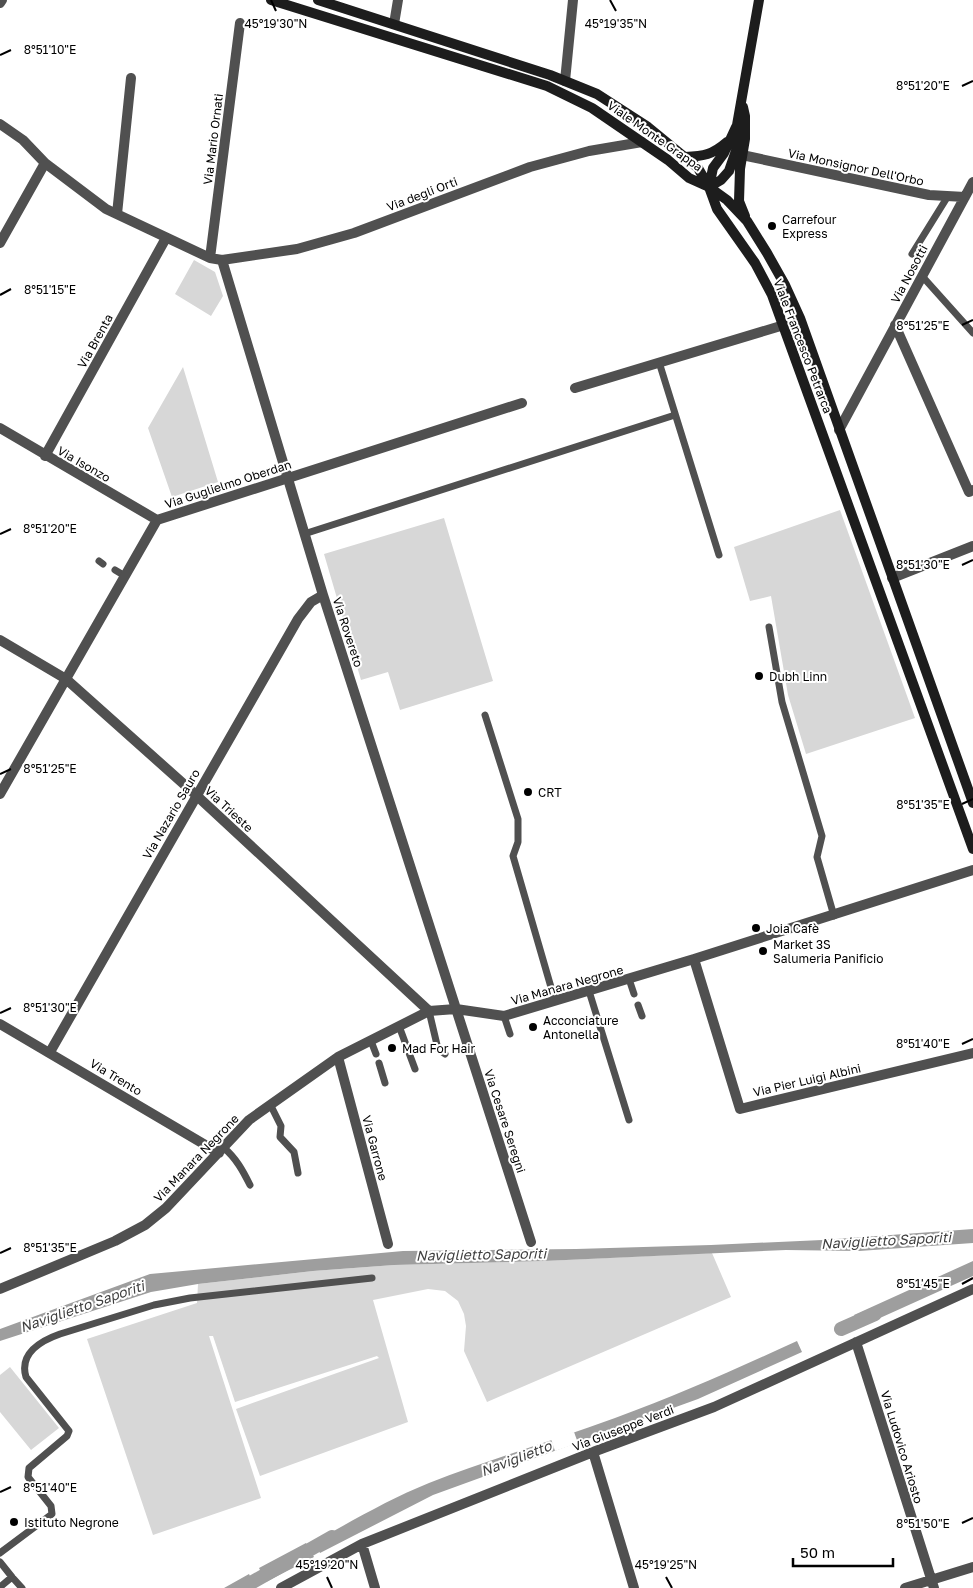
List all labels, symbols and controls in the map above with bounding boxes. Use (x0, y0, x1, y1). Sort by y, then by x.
text: 45°19'30"N (245, 16, 307, 31)
text: 45°19'35"N (585, 16, 647, 31)
text: 8°51'10"E (24, 42, 76, 57)
text: 8°51'20"E (896, 78, 950, 93)
street label: Via Mario Ornati (200, 92, 226, 186)
street label: Viale Monte Grappa (605, 98, 705, 174)
street label: Via Monsignor Dell'Orbo (787, 145, 925, 189)
street label: Via degli Orti (384, 174, 460, 214)
place label: Carrefour Express (782, 212, 837, 241)
marker: Carrefour Express (766, 220, 778, 232)
street label: Via Nosotti (887, 242, 931, 306)
street label: Viale Francesco Petrarca (770, 277, 836, 415)
text: 8°51'15"E (24, 282, 76, 297)
street label: Via Brenta (74, 311, 116, 371)
text: 8°51'25"E (896, 318, 950, 333)
street label: Via Isonzo (55, 443, 113, 485)
street label: Via Guglielmo Oberdan (163, 456, 293, 512)
text: 8°51'20"E (23, 521, 77, 536)
text: 8°51'30"E (896, 557, 950, 572)
street label: Via Rovereto (330, 595, 366, 669)
place label: Dubh Linn (769, 669, 827, 684)
marker: Dubh Linn (753, 670, 765, 682)
text: 8°51'25"E (23, 761, 77, 776)
street label: Via Nazario Sauro (139, 766, 203, 862)
street label: Via Trieste (202, 783, 256, 835)
place label: CRT (538, 785, 562, 800)
marker: CRT (522, 786, 534, 798)
text: 8°51'35"E (896, 797, 950, 812)
place label: Joia Cafè (766, 921, 819, 936)
marker: Joia Cafè (750, 922, 762, 934)
place label: Market 3S Salumeria Panificio (773, 937, 884, 966)
marker: Market 3S Salumeria Panificio (757, 945, 769, 957)
street label: Via Manara Negrone (509, 962, 625, 1008)
text: 8°51'30"E (23, 1000, 77, 1015)
place label: Acconciature Antonella (543, 1013, 619, 1042)
marker: Acconciature Antonella (527, 1021, 539, 1033)
text: 8°51'40"E (896, 1036, 950, 1051)
place label: Mad For Hair (402, 1041, 475, 1056)
marker: Mad For Hair (386, 1042, 398, 1054)
street label: Via Trento (87, 1056, 145, 1098)
street label: Via Pier Luigi Albini (752, 1060, 862, 1100)
street label: Via Cesare Seregni (481, 1067, 529, 1175)
street label: Via Manara Negrone (150, 1111, 242, 1205)
street label: Via Garrone (359, 1114, 391, 1182)
water label: Naviglietto Saporiti (821, 1228, 954, 1252)
text: 8°51'35"E (23, 1240, 77, 1255)
water label: Naviglietto Saporiti (416, 1244, 548, 1264)
water label: Naviglietto Saporiti (18, 1276, 148, 1335)
text: 8°51'45"E (896, 1276, 950, 1291)
street label: Via Ludovico Ariosto (878, 1389, 926, 1505)
street label: Via Giuseppe Verdi (570, 1402, 676, 1454)
water label: Naviglietto (478, 1436, 555, 1479)
text: 8°51'40"E (23, 1480, 77, 1495)
place label: Istituto Negrone (24, 1515, 119, 1530)
marker: Istituto Negrone (8, 1516, 20, 1528)
text: 8°51'50"E (896, 1516, 950, 1531)
scale bar (793, 1536, 893, 1568)
text: 50 m (800, 1543, 835, 1561)
text: 45°19'20"N (296, 1557, 358, 1572)
text: 45°19'25"N (635, 1557, 697, 1572)

